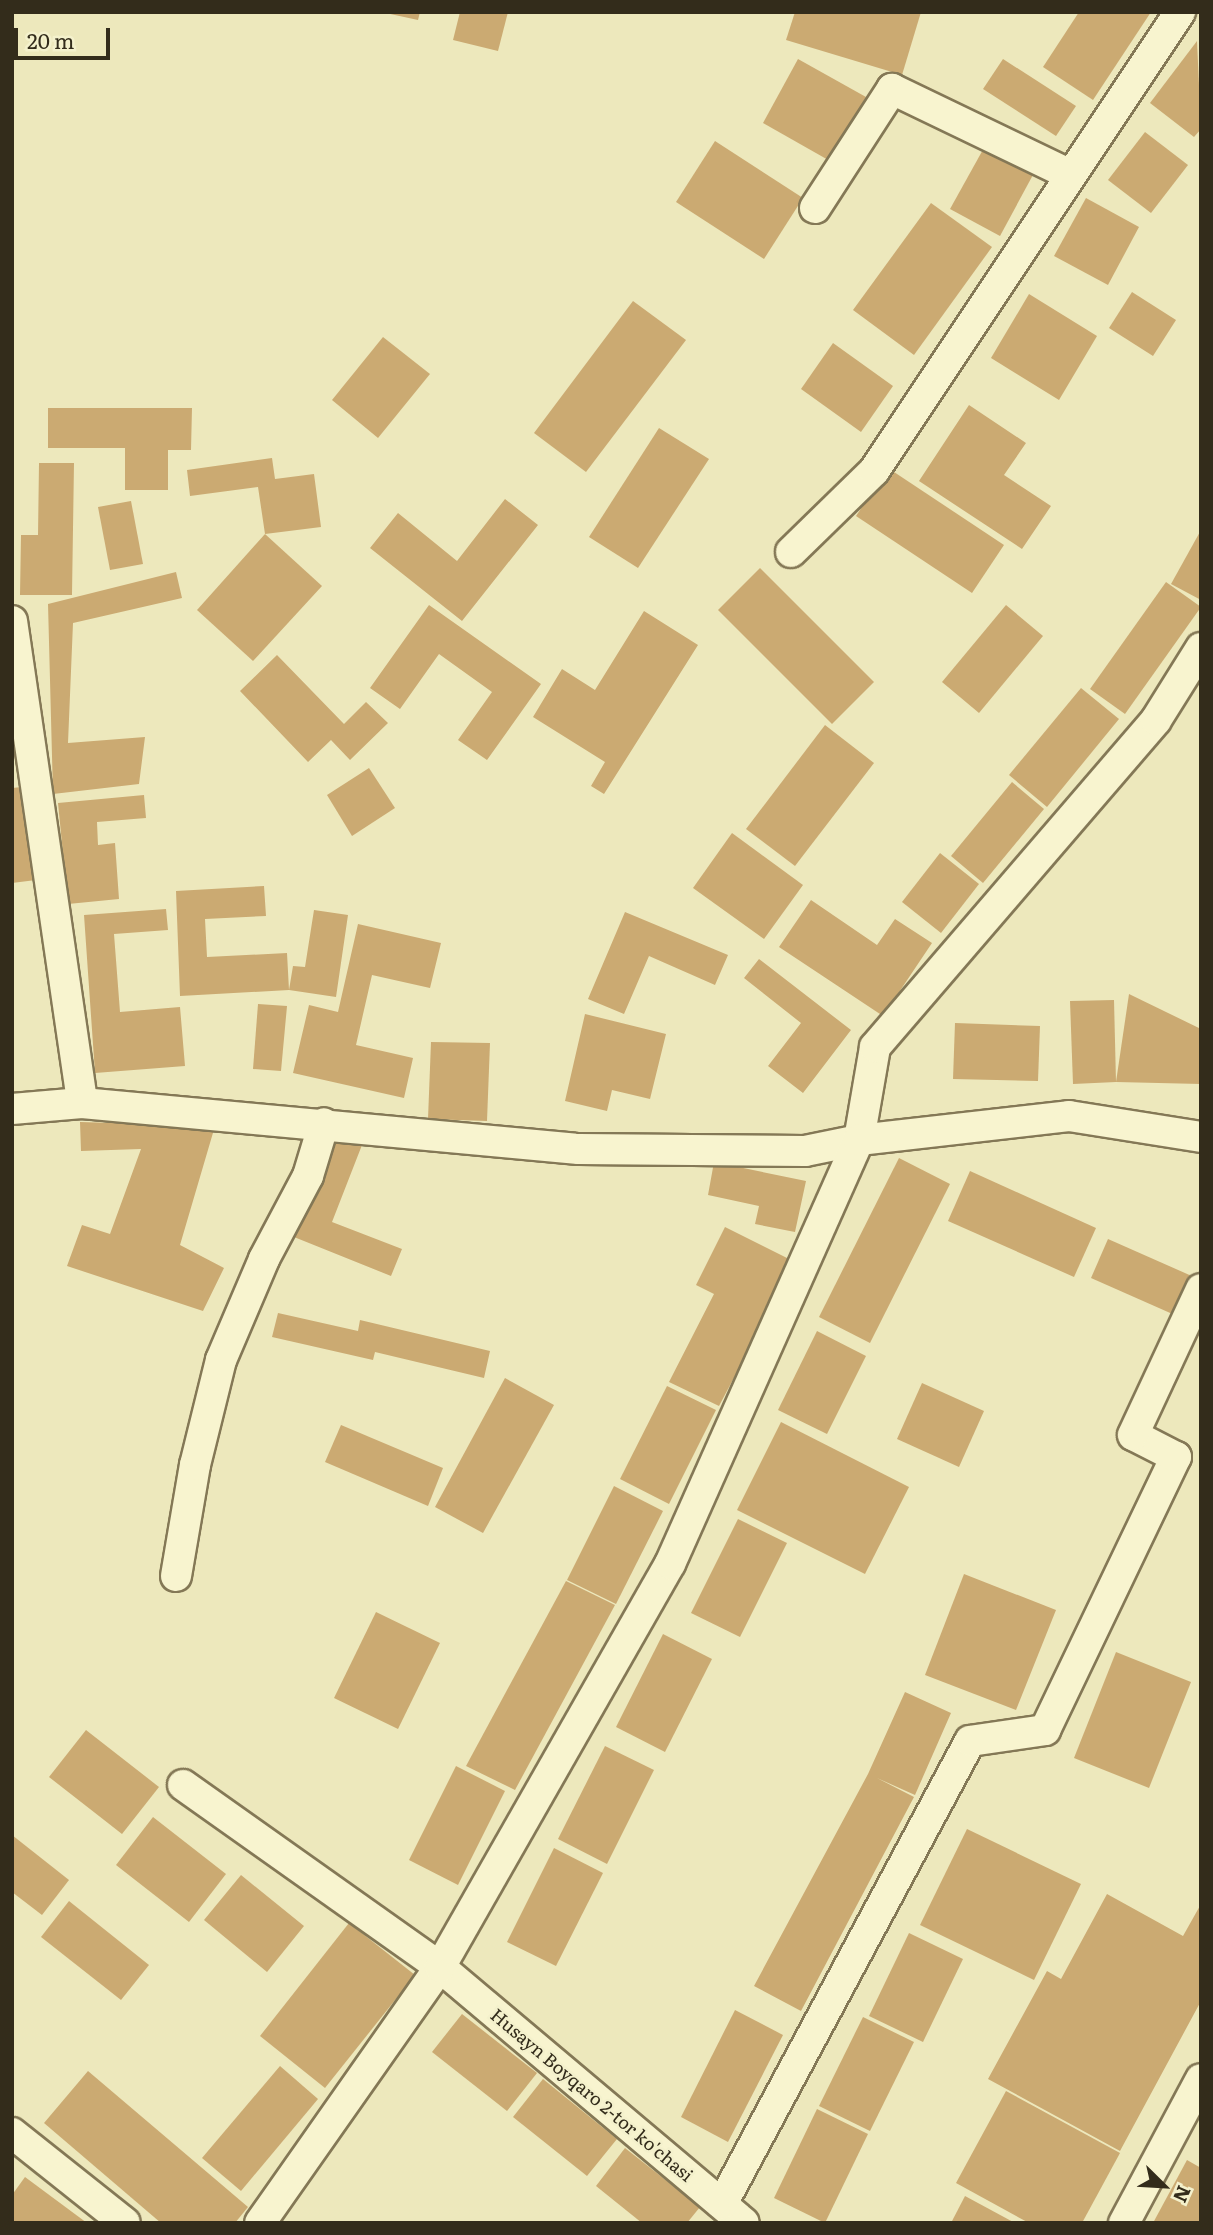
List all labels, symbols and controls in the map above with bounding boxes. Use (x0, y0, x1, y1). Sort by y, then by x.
scale bar (18, 14, 114, 58)
text: 20 m (27, 24, 74, 55)
street label: Husayn Boyqaro 2-tor ko'chasi (486, 2004, 698, 2186)
north arrow (1129, 2151, 1199, 2221)
text: N (1167, 2182, 1199, 2208)

